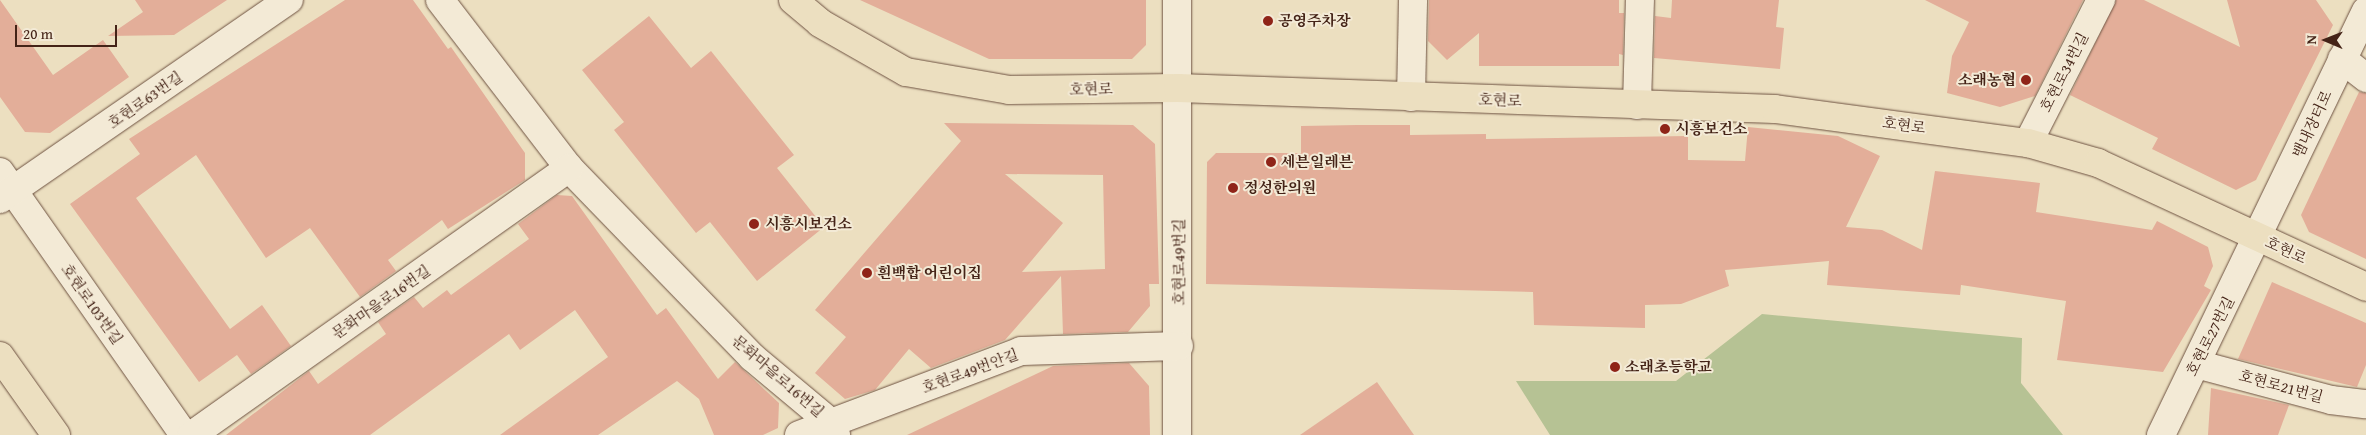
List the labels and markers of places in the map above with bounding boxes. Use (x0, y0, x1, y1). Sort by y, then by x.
place label: 공영주차장 (1278, 12, 1350, 30)
marker: 공영주차장 (1262, 15, 1274, 27)
place label: 소래농협 (1958, 71, 2016, 89)
marker: 소래농협 (2020, 74, 2032, 86)
place label: 시흥보건소 (1675, 120, 1747, 138)
marker: 시흥보건소 (1659, 123, 1671, 135)
place label: 세븐일레븐 (1281, 153, 1353, 171)
marker: 세븐일레븐 (1265, 156, 1277, 168)
place label: 정성한의원 (1244, 179, 1316, 197)
marker: 정성한의원 (1226, 181, 1240, 195)
place label: 시흥시보건소 (765, 215, 852, 233)
marker: 시흥시보건소 (747, 217, 761, 231)
place label: 흰백합 어린이집 (877, 264, 982, 282)
marker: 흰백합 어린이집 (861, 267, 873, 279)
place label: 소래초등학교 (1625, 358, 1712, 376)
marker: 소래초등학교 (1609, 361, 1621, 373)

